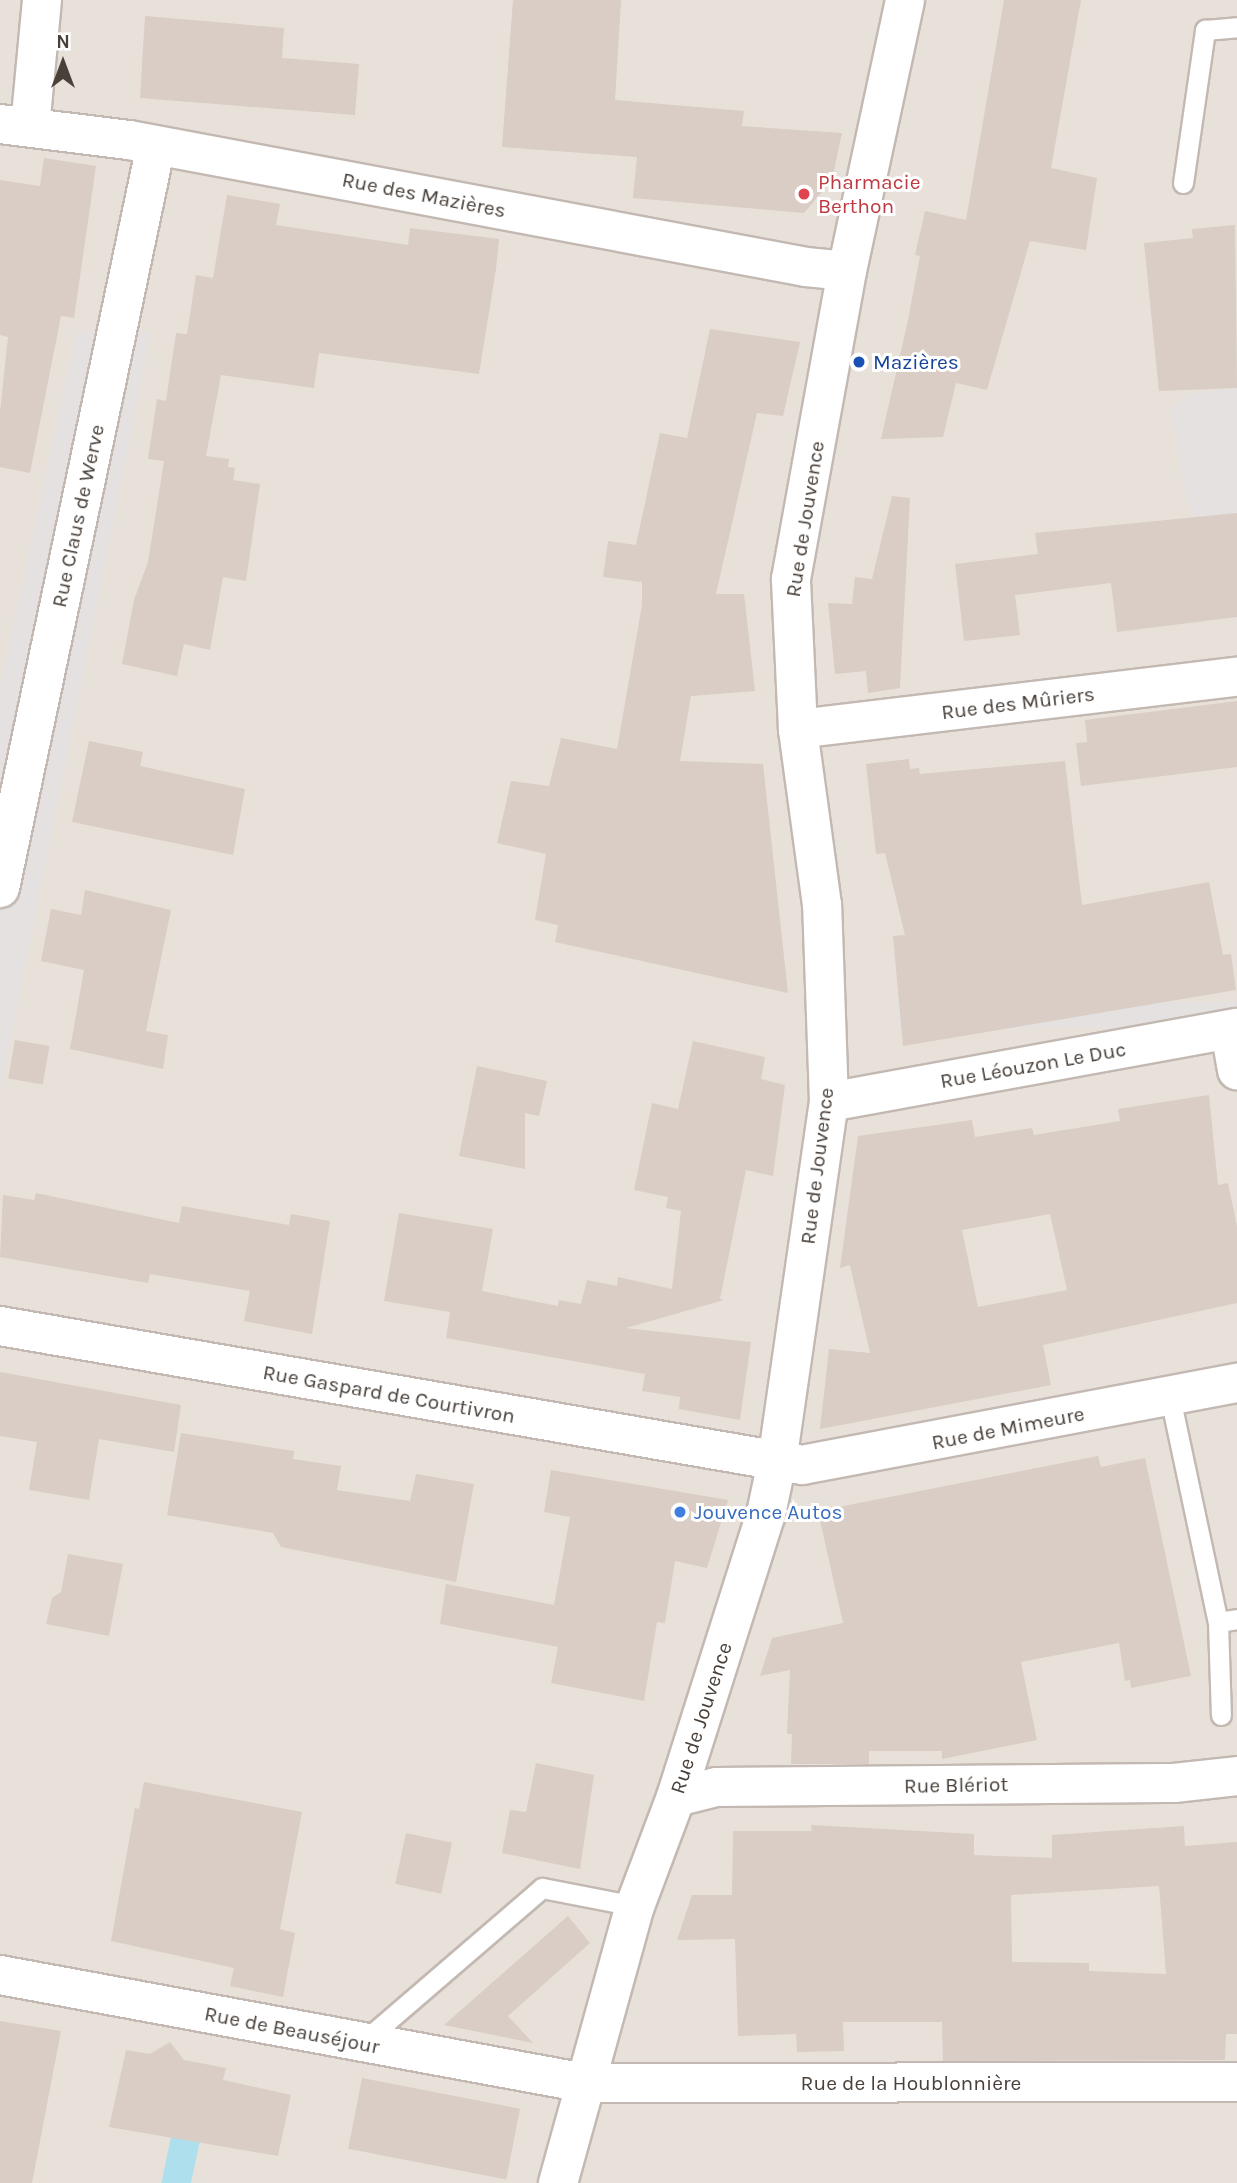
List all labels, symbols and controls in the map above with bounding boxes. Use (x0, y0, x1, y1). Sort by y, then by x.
north arrow (28, 28, 98, 98)
text: N (56, 31, 70, 53)
street label: Rue des Mazières (340, 167, 508, 223)
place label: Pharmacie Berthon (818, 169, 921, 219)
marker: Pharmacie Berthon (796, 186, 812, 202)
place label: Mazières (873, 349, 959, 375)
marker: Mazières (851, 354, 867, 370)
street label: Rue Claus de Werve (46, 422, 110, 610)
street label: Rue de Jouvence (780, 439, 830, 599)
street label: Rue des Mûriers (940, 681, 1096, 725)
street label: Rue Léouzon Le Duc (938, 1036, 1128, 1094)
street label: Rue de Jouvence (795, 1086, 839, 1246)
street label: Rue Gaspard de Courtivron (261, 1359, 517, 1429)
street label: Rue de Mimeure (929, 1401, 1087, 1455)
place label: Jouvence Autos (694, 1499, 842, 1525)
marker: Jouvence Autos (672, 1504, 688, 1520)
street label: Rue de Jouvence (665, 1639, 737, 1797)
street label: Rue Blériot (904, 1771, 1008, 1799)
street label: Rue de Beauséjour (202, 2001, 382, 2059)
street label: Rue de la Houblonnière (801, 2070, 1021, 2096)

